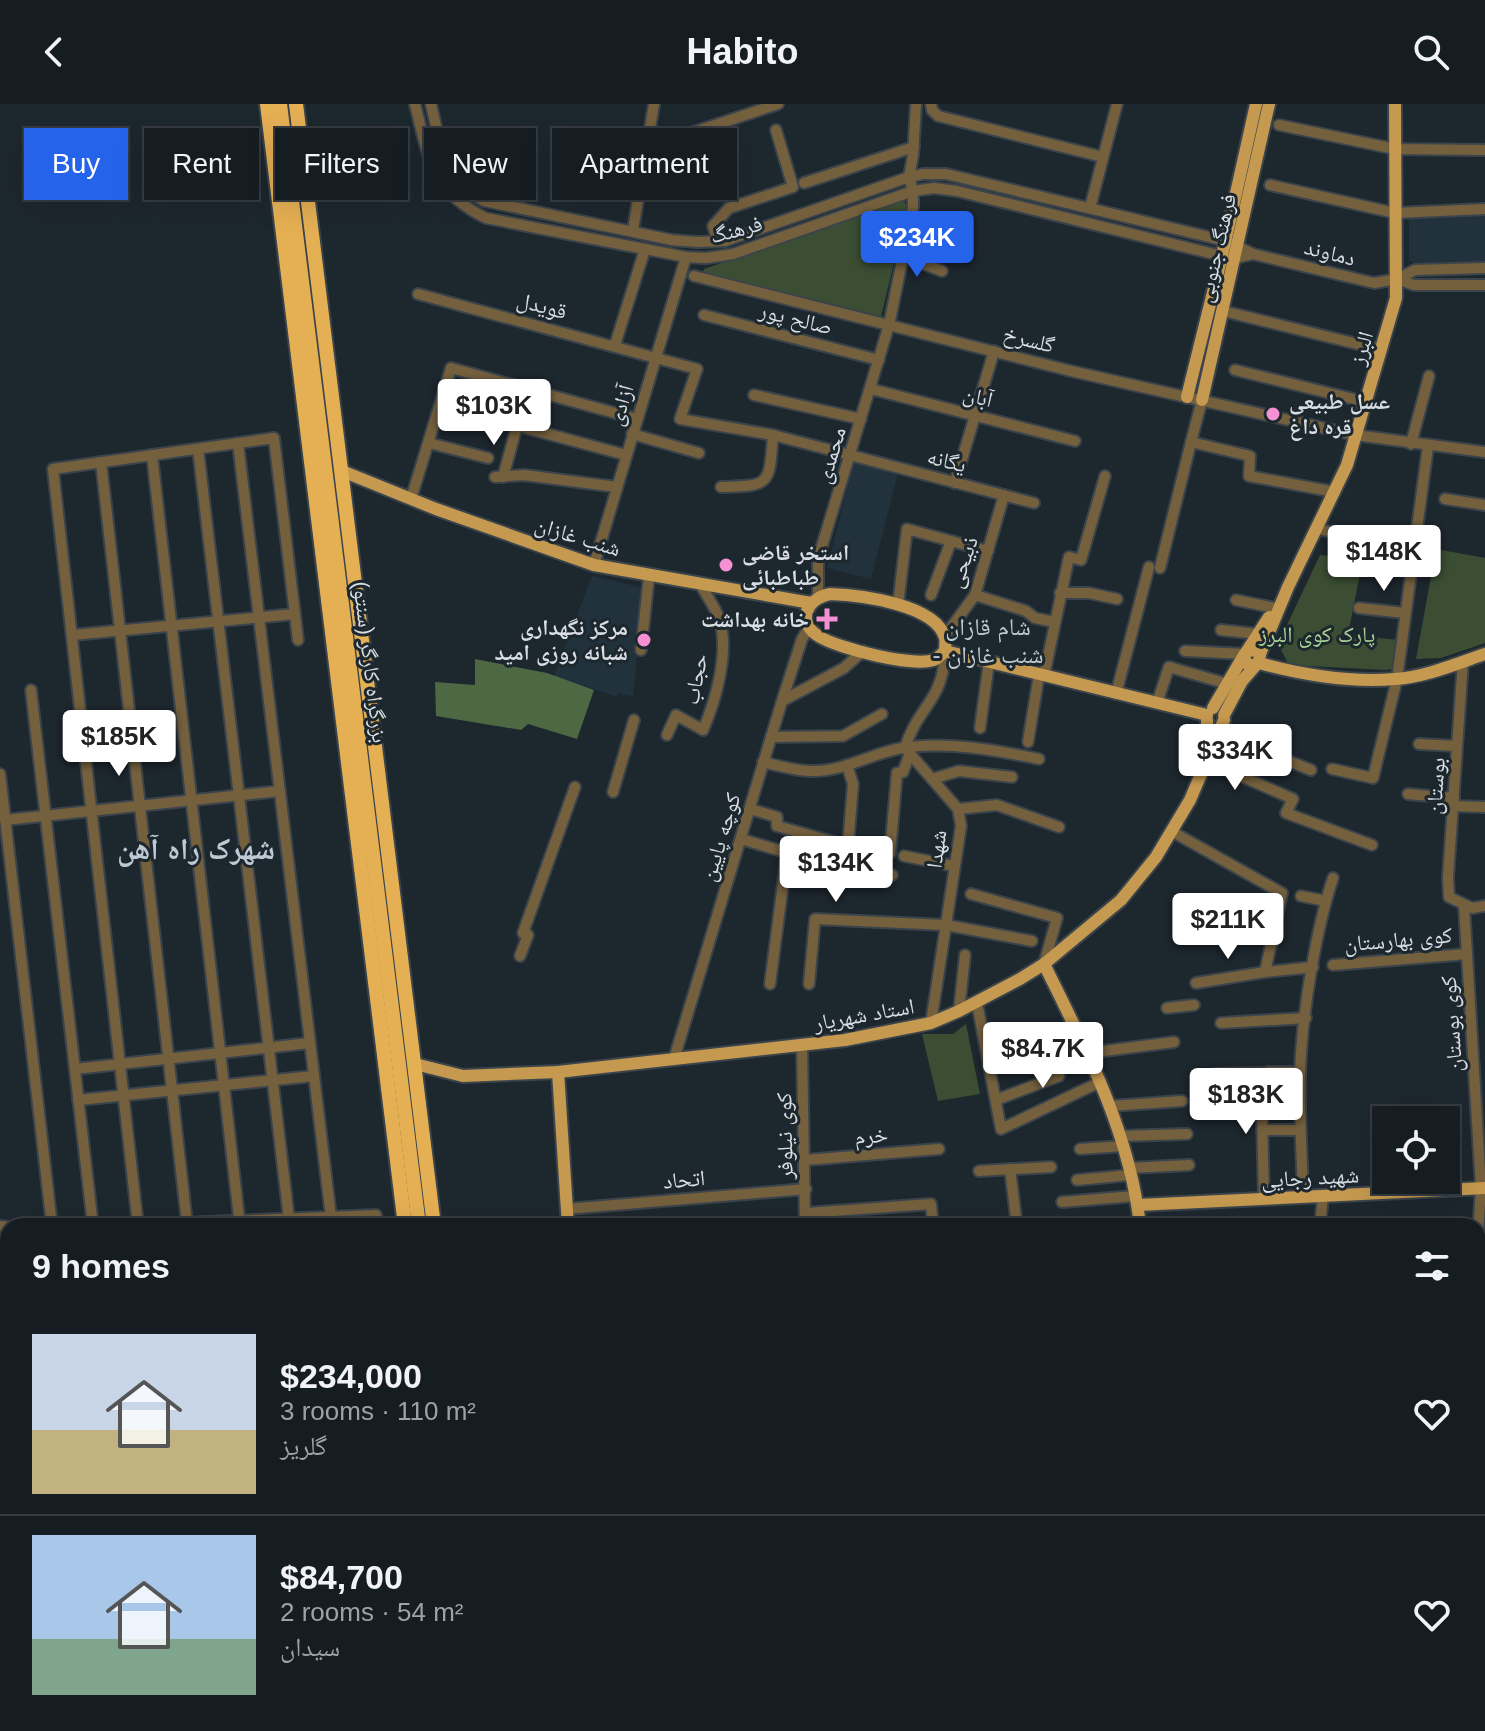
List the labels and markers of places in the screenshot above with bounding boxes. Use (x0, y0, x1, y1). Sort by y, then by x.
pin: $234K (861, 211, 973, 279)
pin: $103K (438, 379, 550, 447)
place label: عسل طبیعی قره داغ (1289, 389, 1390, 441)
marker: عسل طبیعی قره داغ (1264, 405, 1282, 423)
pin: $148K (1328, 525, 1440, 593)
place label: استخر قاضی طباطبائی (742, 540, 849, 591)
marker: استخر قاضی طباطبائی (717, 556, 735, 574)
place label: خانه بهداشت (701, 607, 809, 633)
marker: خانه بهداشت (816, 608, 838, 630)
place label: مرکز نگهداری شبانه روزی امید (495, 615, 628, 666)
marker: مرکز نگهداری شبانه روزی امید (635, 631, 653, 649)
pin: $185K (63, 710, 175, 778)
pin: $334K (1179, 724, 1291, 792)
pin: $134K (780, 836, 892, 904)
pin: $211K (1172, 893, 1284, 961)
pin: $84.7K (978, 1022, 1108, 1090)
pin: $183K (1190, 1068, 1302, 1136)

